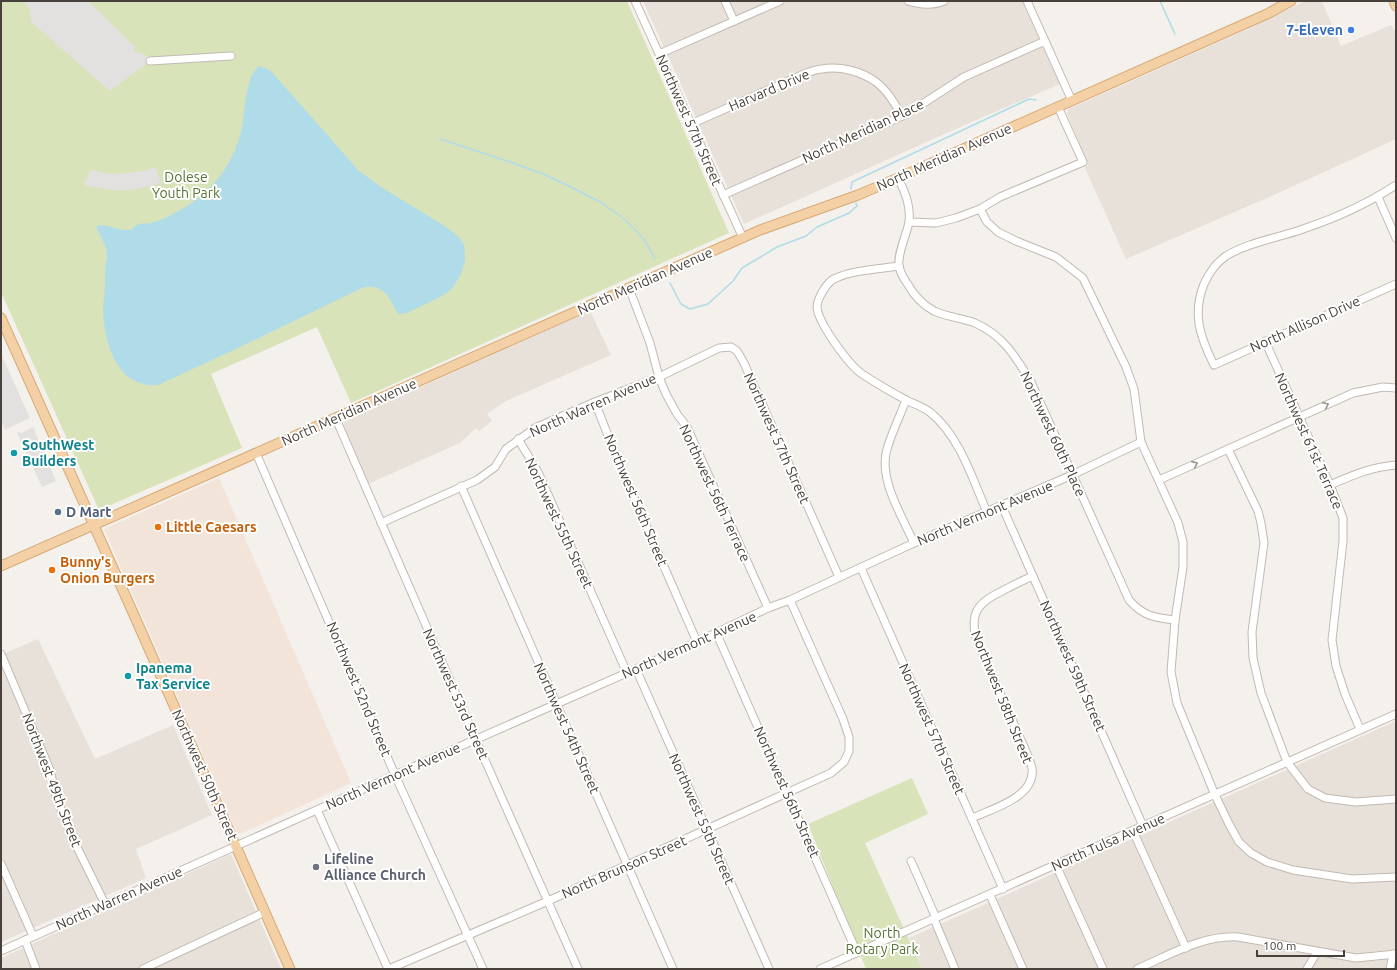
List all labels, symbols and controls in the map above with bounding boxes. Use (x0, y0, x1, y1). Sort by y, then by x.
place label: 7-Eleven (1286, 22, 1343, 38)
marker: 7-Eleven (1346, 25, 1356, 35)
street label: Northwest 57th Street (653, 52, 725, 189)
street label: Harvard Drive (726, 66, 812, 114)
street label: North Meridian Place (800, 96, 926, 166)
street label: North Meridian Avenue (874, 120, 1014, 194)
park label: Dolese Youth Park (152, 169, 220, 201)
street label: North Meridian Avenue (575, 244, 715, 318)
street label: North Allison Drive (1248, 293, 1362, 355)
street label: Northwest 60th Place (1017, 369, 1089, 499)
street label: North Warren Avenue (527, 370, 659, 440)
street label: Northwest 57th Street (741, 370, 813, 507)
street label: Northwest 61st Terrace (1272, 370, 1346, 512)
street label: North Meridian Avenue (279, 375, 419, 449)
one-way arrow (1321, 402, 1329, 410)
street label: Northwest 56th Terrace (676, 422, 754, 564)
street label: Northwest 56th Street (601, 432, 671, 569)
place label: SouthWest Builders (22, 437, 94, 469)
marker: SouthWest Builders (9, 448, 19, 458)
street label: Northwest 55th Street (522, 455, 596, 591)
one-way arrow (1190, 461, 1198, 469)
street label: North Vermont Avenue (915, 477, 1055, 549)
place label: D Mart (66, 504, 111, 520)
marker: D Mart (53, 507, 63, 517)
place label: Little Caesars (166, 519, 257, 535)
marker: Little Caesars (153, 522, 163, 532)
place label: Bunny's Onion Burgers (60, 554, 155, 586)
marker: Bunny's Onion Burgers (47, 565, 57, 575)
street label: Northwest 59th Street (1037, 598, 1109, 735)
street label: North Vermont Avenue (619, 608, 759, 682)
street label: Northwest 52nd Street (323, 619, 395, 759)
street label: Northwest 53rd Street (420, 626, 492, 763)
street label: Northwest 58th Street (968, 628, 1036, 766)
place label: Ipanema Tax Service (136, 660, 210, 692)
street label: Northwest 54th Street (531, 660, 603, 797)
street label: Northwest 57th Street (896, 661, 968, 798)
marker: Ipanema Tax Service (123, 671, 133, 681)
street label: Northwest 50th Street (169, 707, 241, 844)
street label: Northwest 49th Street (19, 711, 85, 850)
street label: Northwest 56th Street (751, 724, 823, 861)
street label: North Vermont Avenue (323, 739, 463, 813)
street label: Northwest 55th Street (666, 751, 738, 888)
street label: North Tulsa Avenue (1049, 810, 1167, 874)
street label: North Brunson Street (559, 832, 689, 902)
place label: Lifeline Alliance Church (324, 851, 426, 883)
marker: Lifeline Alliance Church (311, 862, 321, 872)
street label: North Warren Avenue (53, 863, 185, 933)
park label: North Rotary Park (846, 925, 918, 957)
scale bar (1257, 932, 1344, 958)
text: 100 m (1263, 939, 1296, 952)

